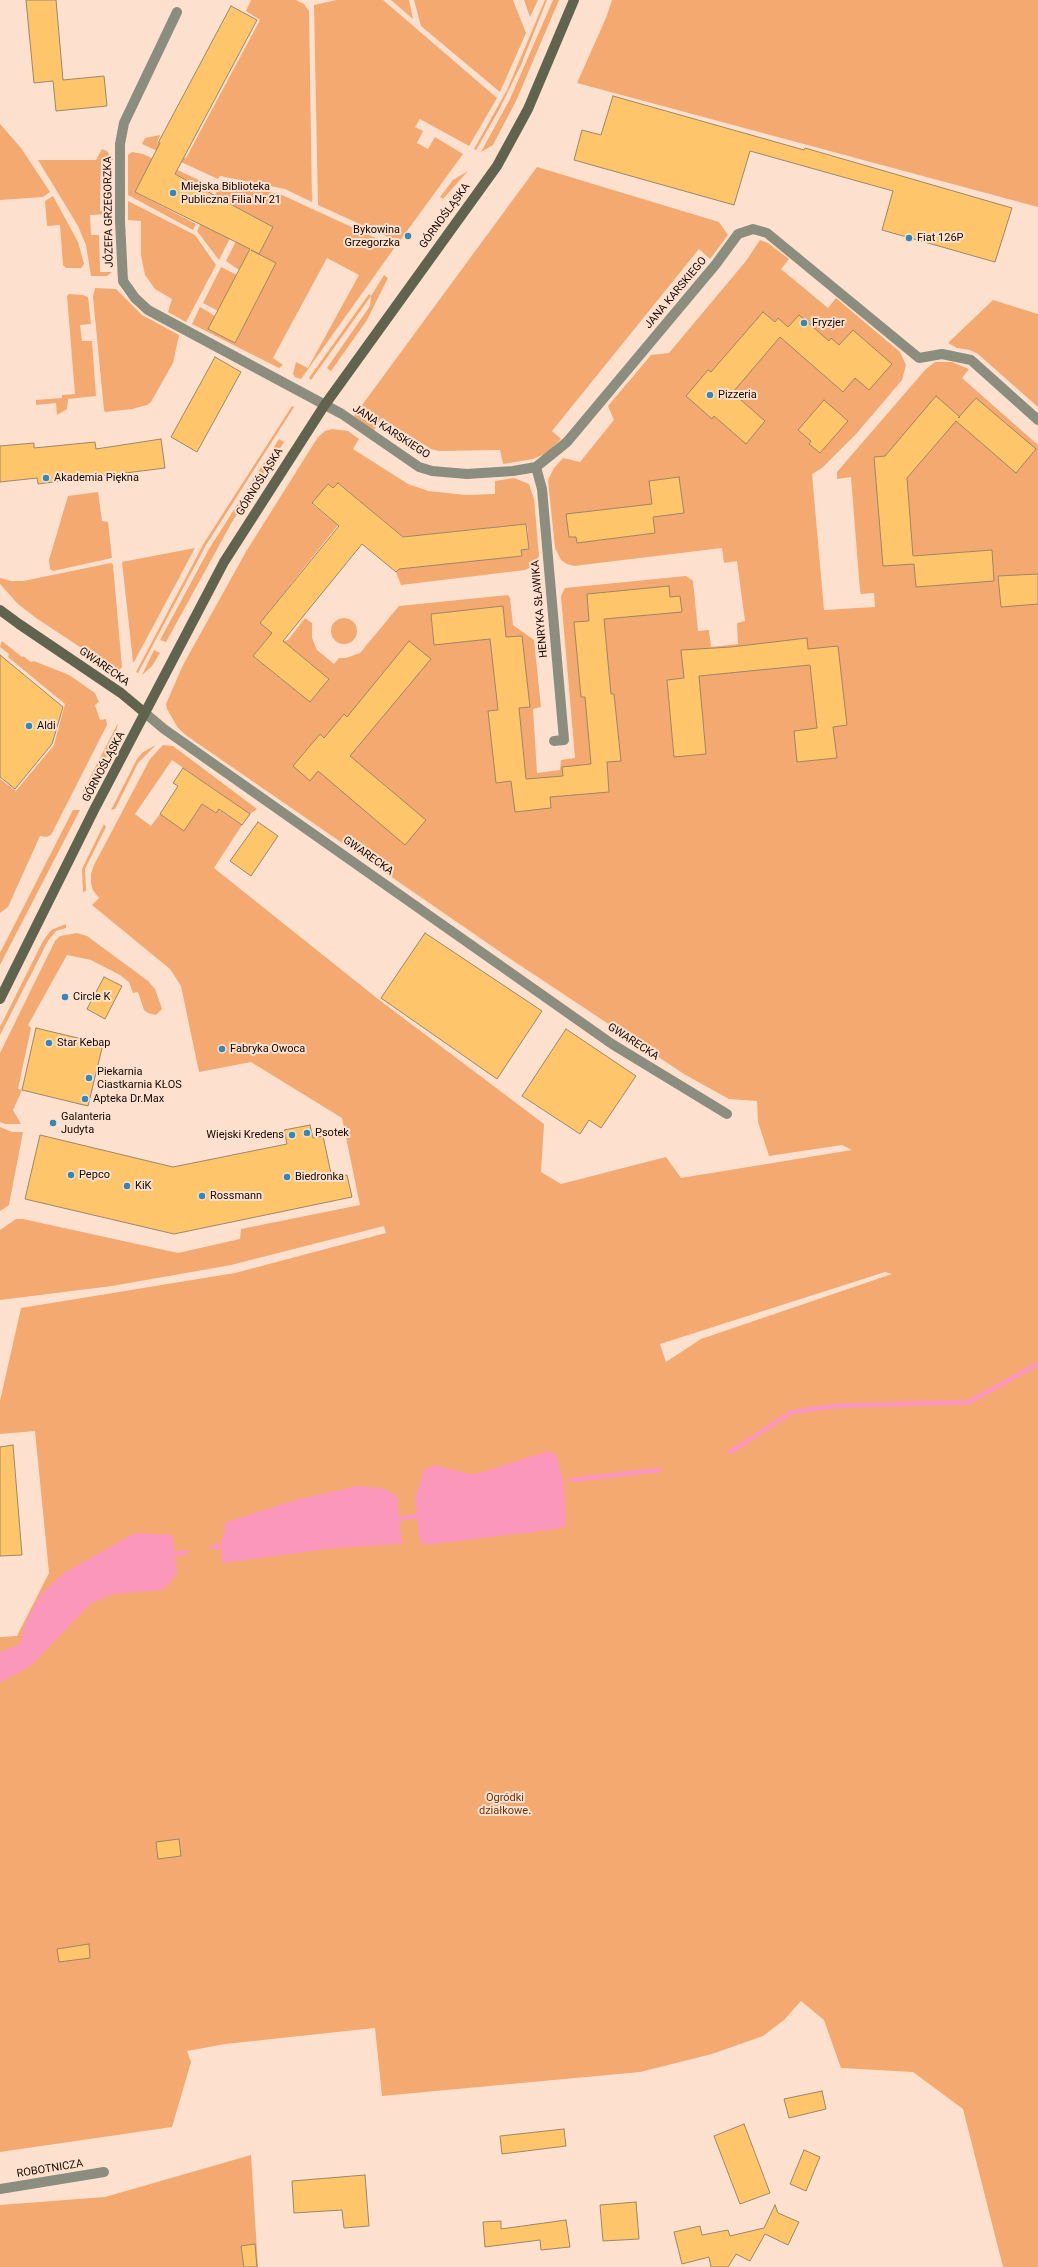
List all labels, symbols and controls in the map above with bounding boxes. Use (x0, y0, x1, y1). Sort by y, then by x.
street label: JÓZEFA GRZEGORZKA (101, 156, 117, 268)
place label: Miejska Biblioteka Publiczna Filia Nr 21 (181, 180, 281, 206)
street label: GÓRNOŚLĄSKA (417, 181, 473, 251)
marker: Miejska Biblioteka Publiczna Filia Nr 21 (168, 188, 178, 198)
place label: Bykowina Grzegorzka (344, 223, 400, 249)
marker: Bykowina Grzegorzka (403, 231, 413, 241)
place label: Fiat 126P (917, 231, 964, 245)
marker: Fiat 126P (904, 233, 914, 243)
street label: JANA KARSKIEGO (642, 254, 710, 332)
place label: Fryzjer (812, 316, 845, 330)
marker: Fryzjer (799, 318, 809, 328)
place label: Pizzeria (718, 388, 757, 402)
marker: Pizzeria (705, 390, 715, 400)
street label: JANA KARSKIEGO (350, 402, 432, 462)
street label: GÓRNOŚLĄSKA (234, 446, 286, 518)
place label: Akademia Piękna (54, 471, 139, 485)
marker: Akademia Piękna (41, 473, 51, 483)
street label: HENRYKA SŁAWIKA (529, 560, 551, 658)
street label: GWARECKA (76, 645, 132, 689)
place label: Aldi (37, 719, 56, 733)
marker: Aldi (24, 721, 34, 731)
street label: GÓRNOŚLĄSKA (80, 730, 128, 804)
street label: GWARECKA (340, 834, 396, 878)
place label: Circle K (73, 990, 110, 1004)
marker: Circle K (60, 992, 70, 1002)
street label: GWARECKA (605, 1021, 661, 1063)
place label: Star Kebap (57, 1036, 111, 1050)
marker: Star Kebap (44, 1038, 54, 1048)
place label: Fabryka Owoca (230, 1042, 305, 1056)
marker: Fabryka Owoca (217, 1044, 227, 1054)
place label: Piekarnia Ciastkarnia KŁOS (97, 1065, 182, 1091)
marker: Piekarnia Ciastkarnia KŁOS (84, 1073, 94, 1083)
place label: Apteka Dr.Max (93, 1092, 164, 1106)
marker: Apteka Dr.Max (80, 1094, 90, 1104)
place label: Galanteria Judyta (61, 1110, 111, 1136)
marker: Galanteria Judyta (48, 1118, 58, 1128)
place label: Psotek (315, 1126, 349, 1140)
place label: Wiejski Kredens (206, 1128, 284, 1142)
marker: Psotek (302, 1128, 312, 1138)
marker: Wiejski Kredens (287, 1130, 297, 1140)
place label: Pepco (79, 1168, 110, 1182)
marker: Pepco (66, 1170, 76, 1180)
place label: Biedronka (295, 1170, 344, 1184)
marker: Biedronka (282, 1172, 292, 1182)
place label: KiK (135, 1179, 151, 1193)
marker: KiK (122, 1181, 132, 1191)
place label: Rossmann (210, 1189, 262, 1203)
marker: Rossmann (197, 1191, 207, 1201)
park label: Ogródki działkowe. (479, 1791, 531, 1817)
street label: ROBOTNICZA (16, 2157, 84, 2181)

